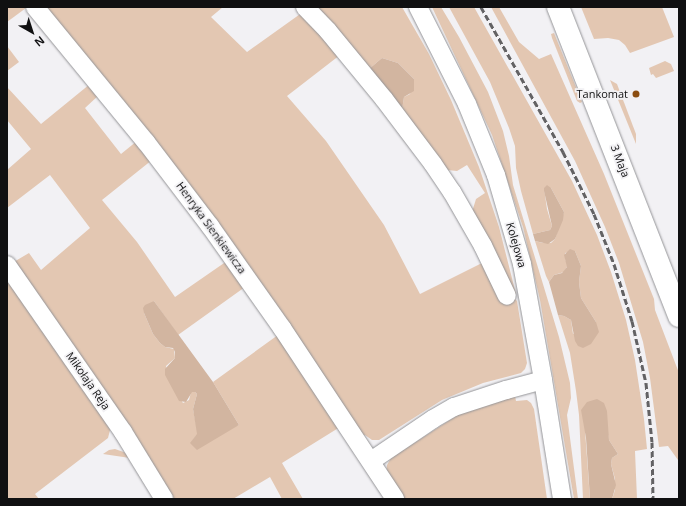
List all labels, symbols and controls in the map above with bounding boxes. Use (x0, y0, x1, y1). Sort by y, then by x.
north arrow (12, 12, 52, 52)
text: N (32, 33, 48, 50)
place label: Tankomat (576, 87, 628, 101)
marker: Tankomat (631, 89, 641, 99)
street label: 3 Maja (608, 143, 632, 179)
street label: Henryka Sienkiewicza (173, 180, 249, 276)
street label: Kolejowa (503, 221, 529, 269)
street label: Mikołaja Reja (63, 350, 113, 412)

